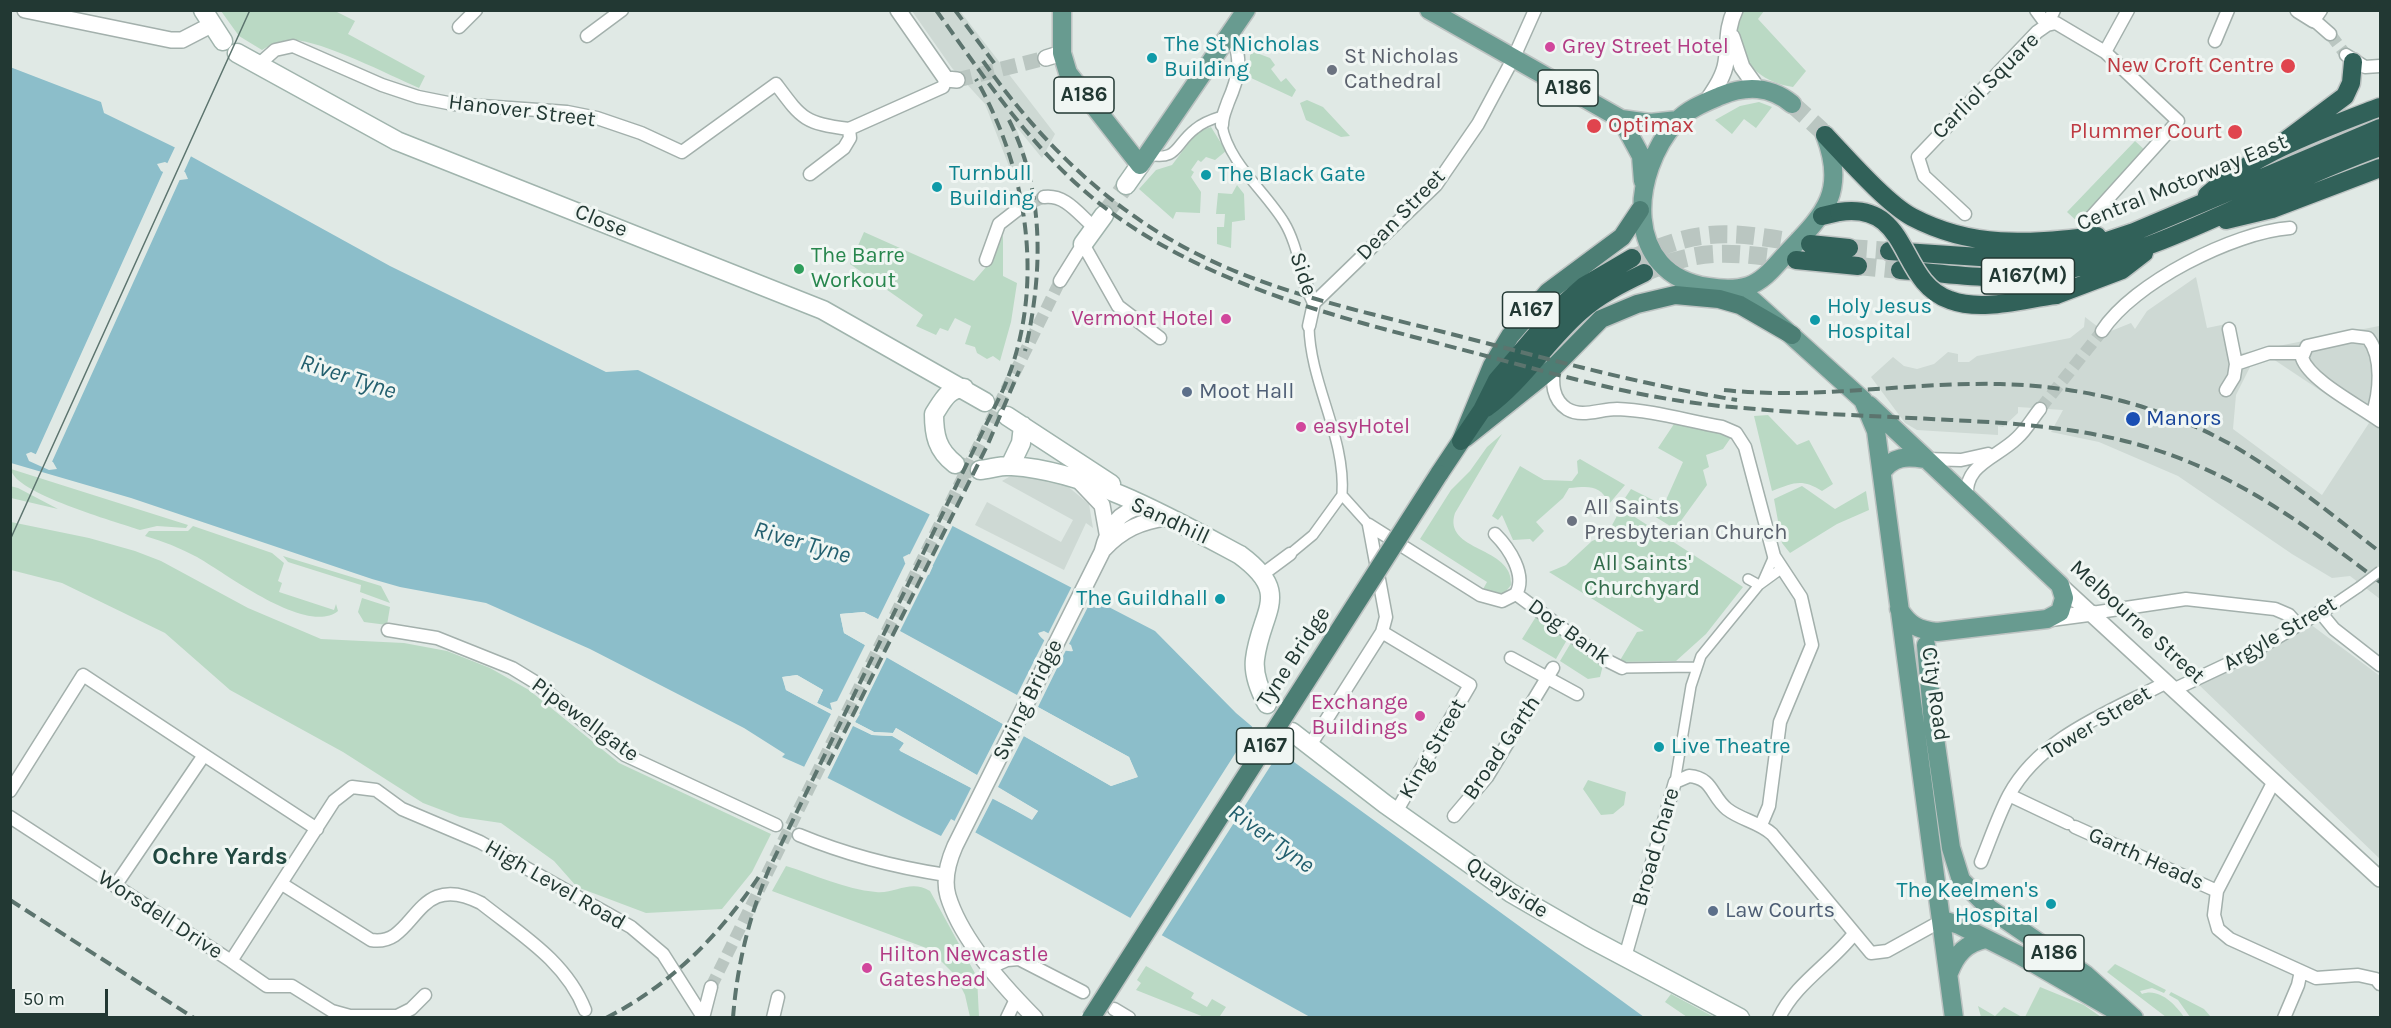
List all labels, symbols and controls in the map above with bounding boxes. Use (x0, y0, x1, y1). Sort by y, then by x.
street label: Carliol Square (1927, 27, 2045, 145)
place label: The St Nicholas Building (1164, 32, 1320, 84)
place label: Grey Street Hotel (1562, 34, 1729, 60)
marker: Grey Street Hotel (1543, 40, 1557, 54)
place label: St Nicholas Cathedral (1344, 44, 1459, 96)
marker: The St Nicholas Building (1145, 51, 1159, 65)
place label: New Croft Centre (2106, 53, 2274, 79)
marker: New Croft Centre (2279, 57, 2297, 75)
marker: St Nicholas Cathedral (1325, 63, 1339, 77)
road number: A186 (1538, 70, 1598, 106)
road number: A186 (1054, 77, 1114, 113)
street label: Hanover Street (447, 89, 597, 133)
place label: Optimax (1608, 113, 1694, 139)
marker: Optimax (1585, 117, 1603, 135)
place label: Plummer Court (2070, 119, 2222, 145)
marker: Plummer Court (2226, 123, 2244, 141)
street label: Central Motorway East (2073, 129, 2291, 237)
place label: Turnbull Building (949, 161, 1034, 212)
place label: The Black Gate (1218, 162, 1366, 188)
street label: Dean Street (1351, 164, 1451, 266)
marker: The Black Gate (1199, 168, 1213, 182)
marker: Turnbull Building (930, 180, 944, 194)
street label: Close (571, 199, 631, 243)
place label: The Barre Workout (811, 243, 905, 294)
street label: Side (1283, 249, 1323, 299)
road number: A167(M) (1982, 258, 2074, 294)
marker: The Barre Workout (792, 262, 806, 276)
road number: A167 (1502, 292, 1559, 328)
place label: Holy Jesus Hospital (1827, 294, 1932, 346)
place label: Vermont Hotel (1071, 306, 1214, 332)
marker: Vermont Hotel (1219, 312, 1233, 326)
marker: Holy Jesus Hospital (1808, 313, 1822, 327)
water label: River Tyne (296, 348, 400, 406)
place label: Moot Hall (1199, 379, 1294, 405)
marker: Moot Hall (1180, 385, 1194, 399)
place label: Manors (2146, 406, 2222, 432)
marker: Manors (2124, 410, 2142, 428)
place label: easyHotel (1313, 414, 1410, 440)
marker: easyHotel (1294, 420, 1308, 434)
street label: Sandhill (1126, 491, 1214, 551)
place label: All Saints Presbyterian Church (1584, 495, 1788, 546)
marker: All Saints Presbyterian Church (1565, 514, 1579, 528)
water label: River Tyne (750, 515, 854, 571)
park label: All Saints' Churchyard (1584, 551, 1700, 602)
street label: Melbourne Street (2064, 554, 2210, 690)
place label: The Guildhall (1076, 586, 1208, 612)
street label: Argyle Street (2219, 591, 2341, 677)
marker: The Guildhall (1213, 592, 1227, 606)
street label: Dog Bank (1523, 593, 1615, 671)
street label: Tyne Bridge (1252, 602, 1336, 712)
street label: Swing Bridge (987, 635, 1069, 765)
street label: City Road (1915, 645, 1955, 743)
street label: Pipewellgate (526, 672, 644, 768)
street label: Tower Street (2038, 680, 2156, 766)
place label: Exchange Buildings (1311, 690, 1408, 742)
street label: Broad Garth (1458, 691, 1546, 805)
street label: King Street (1394, 694, 1472, 804)
marker: Exchange Buildings (1413, 709, 1427, 723)
road number: A167 (1236, 728, 1294, 764)
place label: Live Theatre (1671, 734, 1791, 760)
marker: Live Theatre (1652, 740, 1666, 754)
street label: Broad Chare (1626, 785, 1686, 909)
water label: River Tyne (1222, 798, 1320, 880)
street label: Garth Heads (2084, 822, 2208, 896)
street label: High Level Road (480, 834, 630, 936)
district label: Ochre Yards (152, 843, 288, 871)
street label: Quayside (1461, 852, 1553, 924)
street label: Worsdell Drive (93, 865, 227, 965)
place label: The Keelmen's Hospital (1896, 878, 2039, 930)
marker: The Keelmen's Hospital (2044, 897, 2058, 911)
place label: Law Courts (1725, 898, 1835, 924)
marker: Law Courts (1706, 904, 1720, 918)
road number: A186 (2024, 935, 2084, 971)
place label: Hilton Newcastle Gateshead (879, 942, 1048, 993)
marker: Hilton Newcastle Gateshead (860, 961, 874, 975)
scale bar (15, 977, 111, 1015)
text: 50 m (23, 988, 65, 1010)

